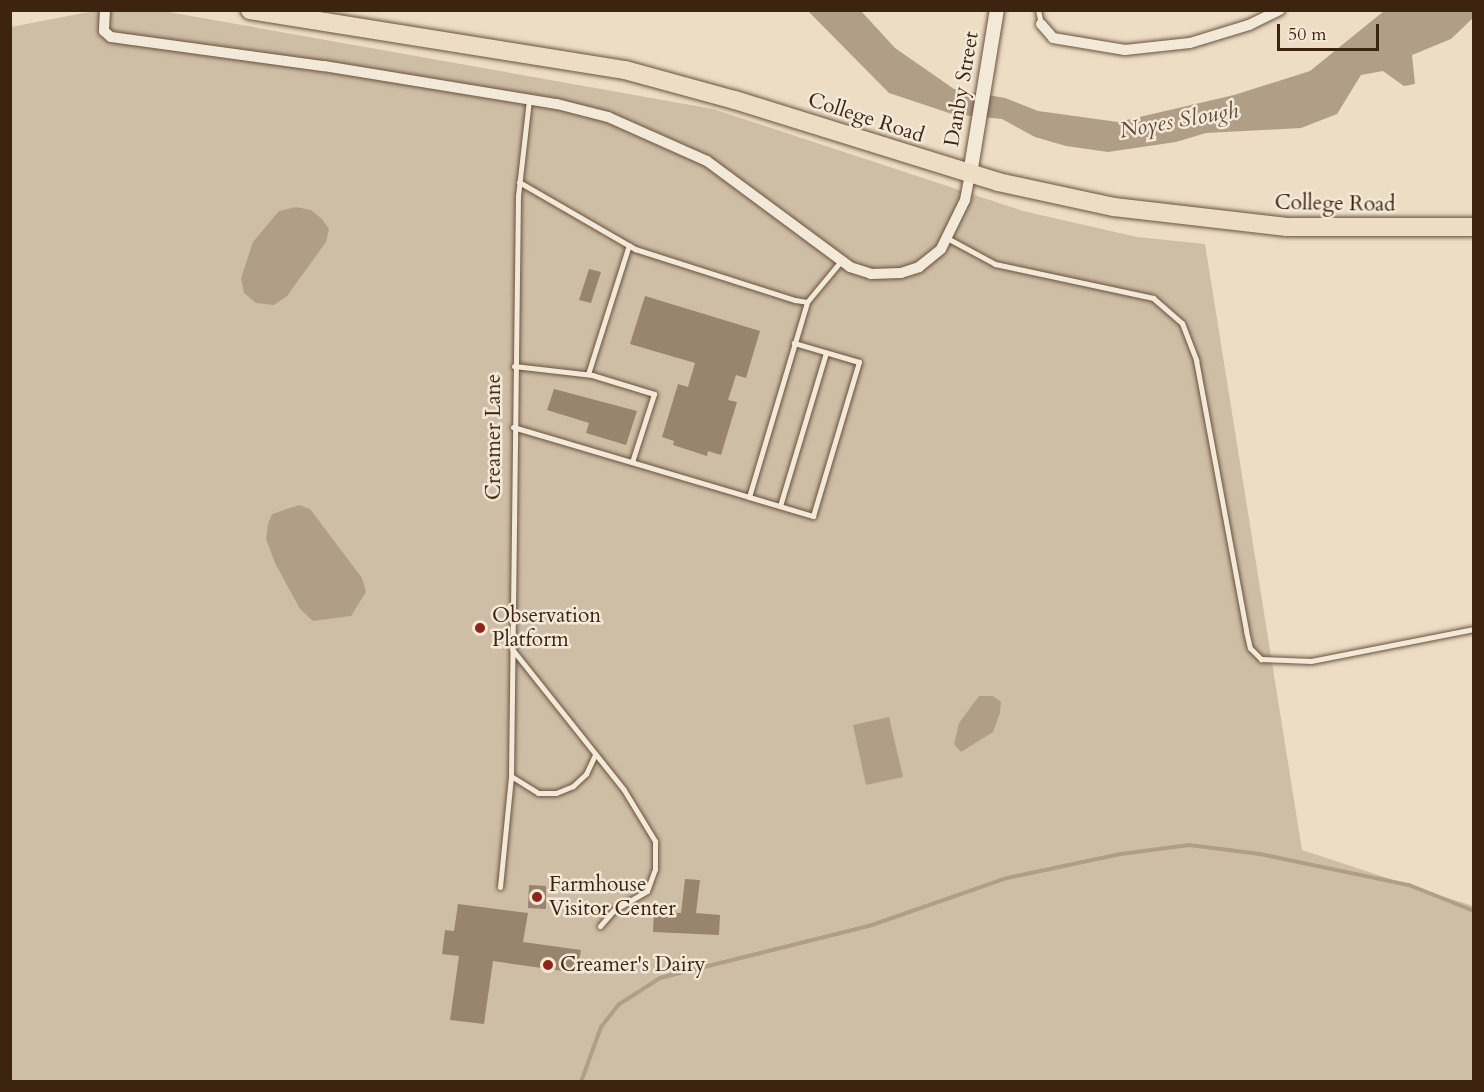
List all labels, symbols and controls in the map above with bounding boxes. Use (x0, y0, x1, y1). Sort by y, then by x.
scale bar (1280, 12, 1382, 50)
text: 50 m (1288, 22, 1327, 47)
street label: Danby Street (939, 29, 985, 149)
street label: College Road (805, 87, 927, 149)
water label: Noyes Slough (1118, 98, 1240, 144)
street label: College Road (1274, 190, 1396, 218)
street label: Creamer Lane (481, 374, 507, 500)
place label: Observation Platform (492, 603, 601, 653)
marker: Observation Platform (473, 621, 487, 635)
place label: Farmhouse Visitor Center (549, 872, 676, 922)
marker: Farmhouse Visitor Center (530, 890, 544, 904)
place label: Creamer's Dairy (560, 952, 706, 978)
marker: Creamer's Dairy (541, 958, 555, 972)

